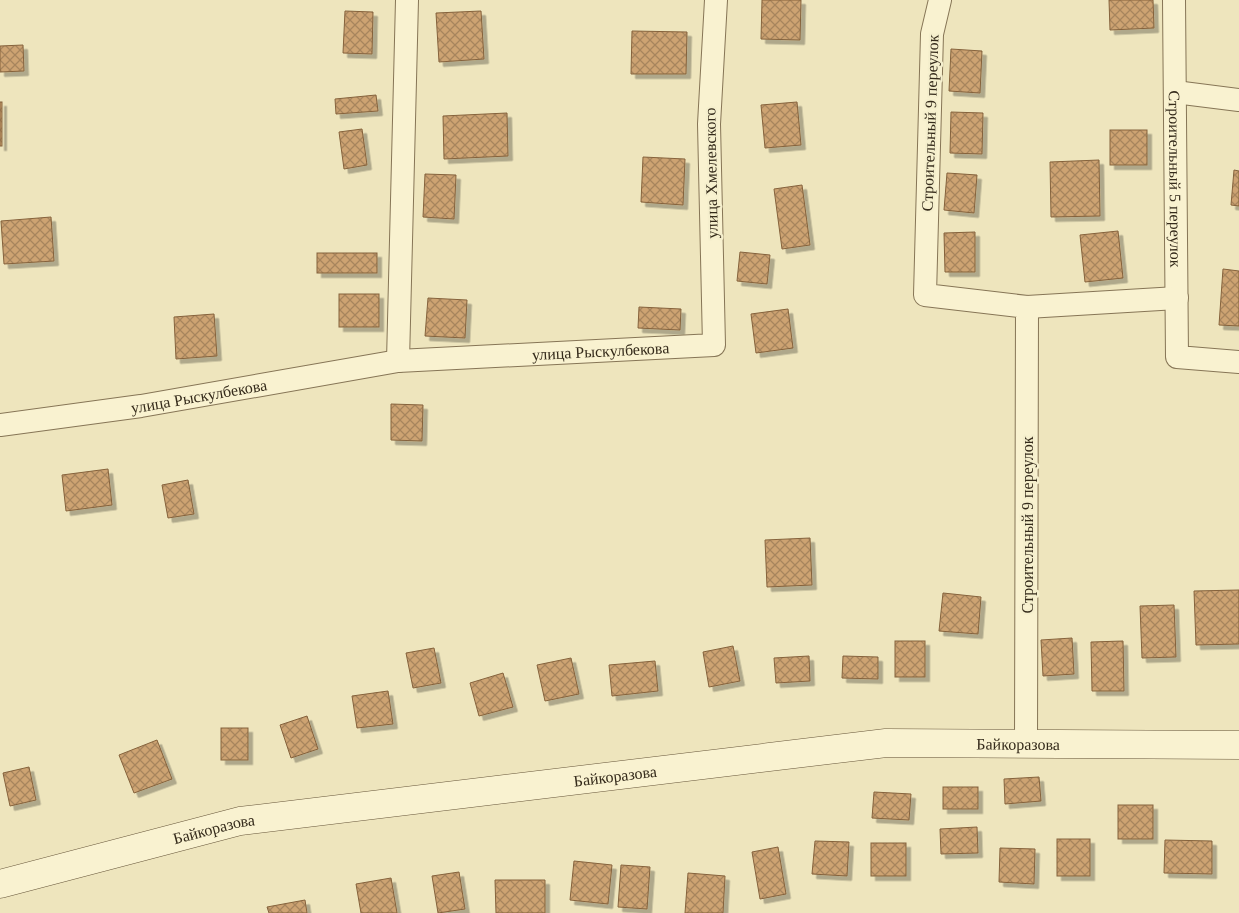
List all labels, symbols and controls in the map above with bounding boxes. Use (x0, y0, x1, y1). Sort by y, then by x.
street label: Строительный 9 переулок (918, 34, 943, 212)
street label: Строительный 5 переулок (1165, 90, 1185, 268)
street label: улица Хмелевского (701, 107, 722, 239)
street label: улица Рыскулбекова (531, 339, 670, 364)
street label: улица Рыскулбекова (130, 376, 268, 417)
street label: Строительный 9 переулок (1019, 436, 1037, 613)
street label: Байкоразова (976, 735, 1060, 753)
street label: Байкоразова (573, 762, 658, 789)
street label: Байкоразова (171, 811, 256, 847)

